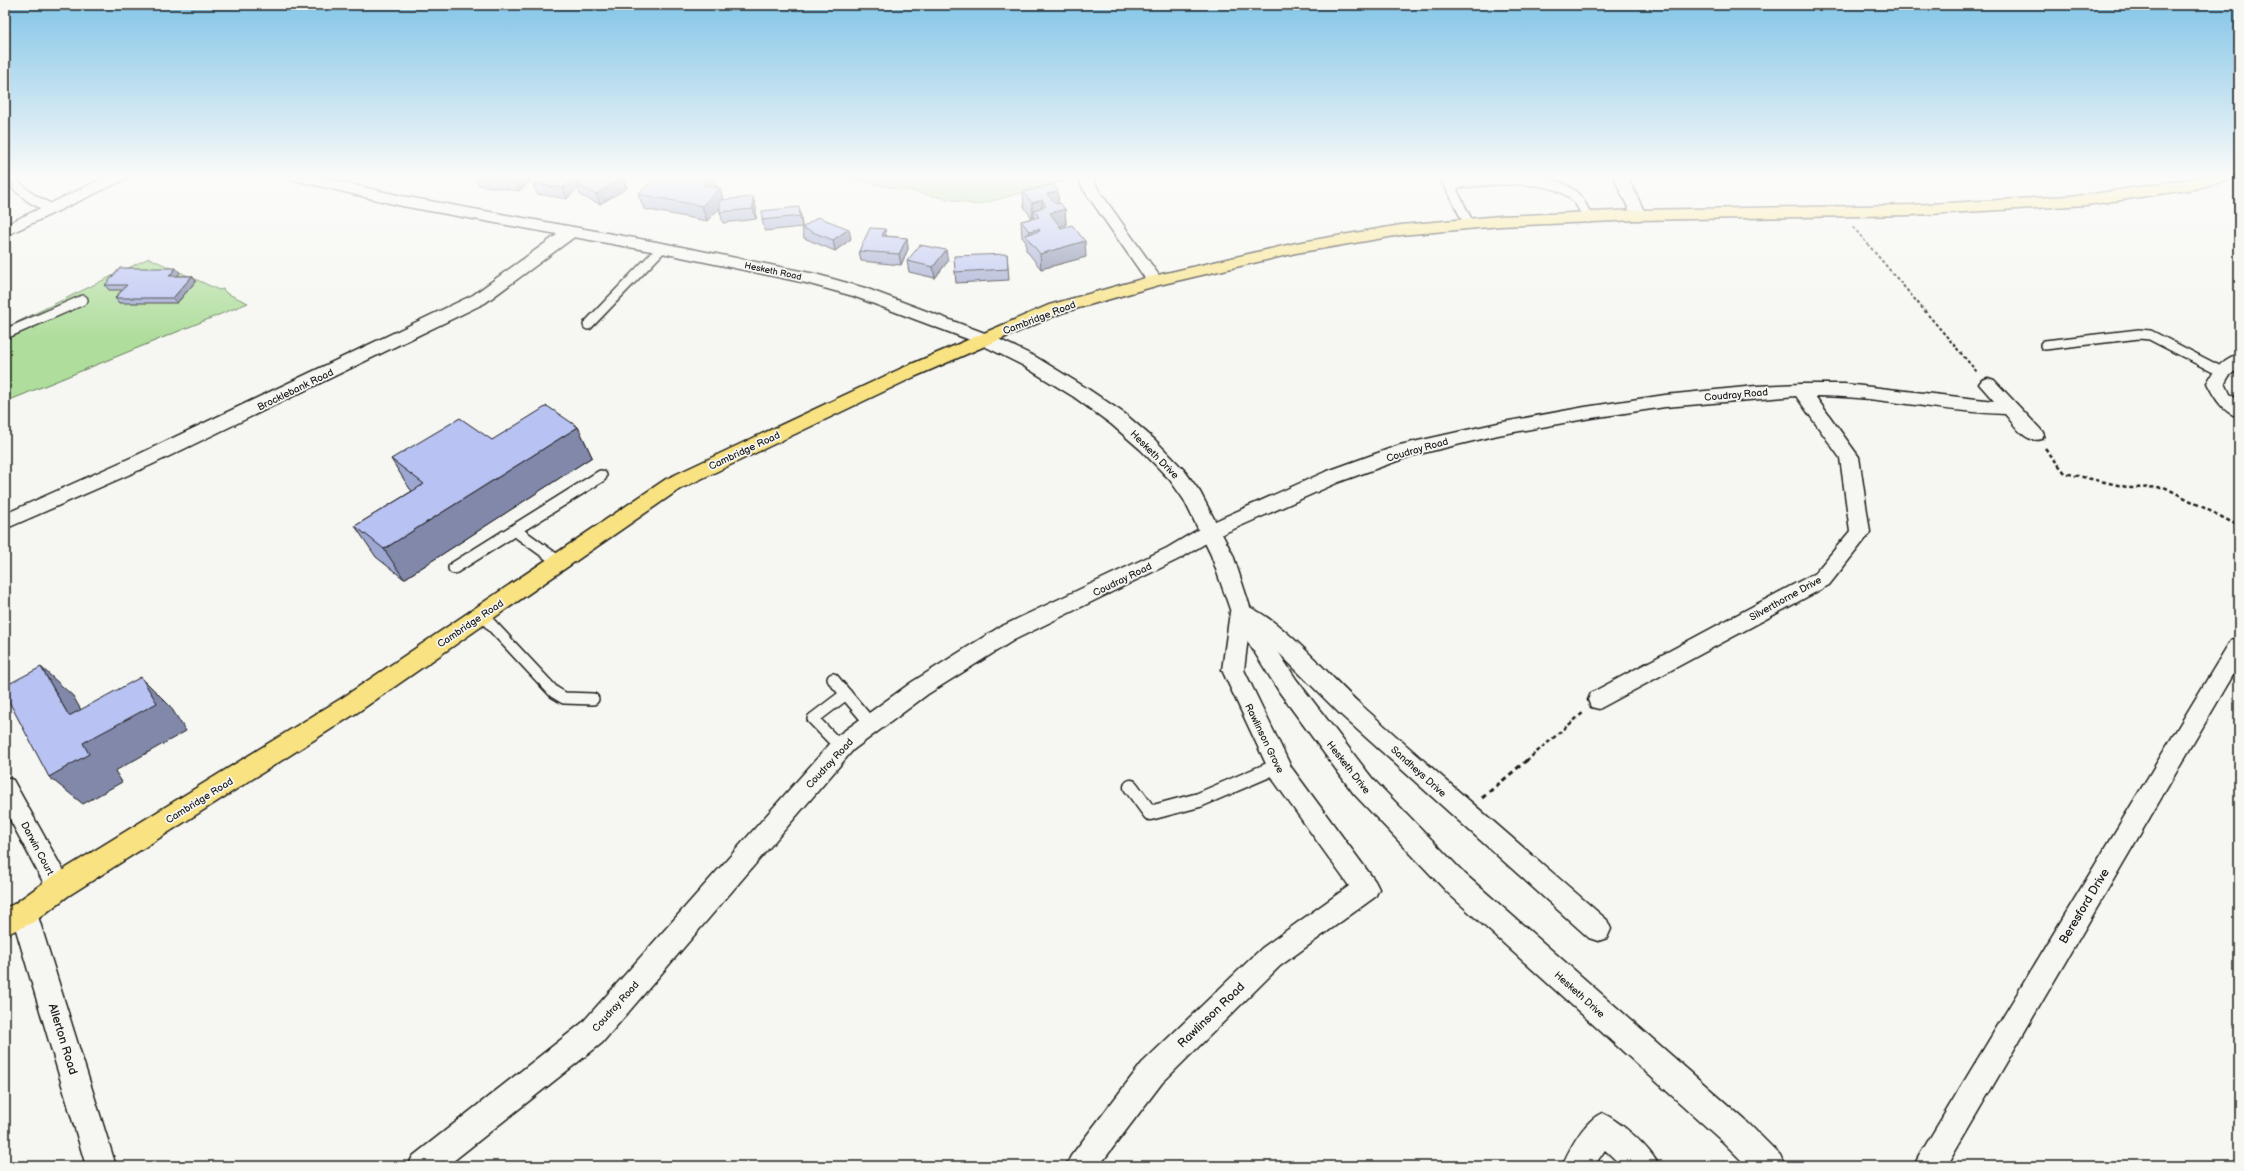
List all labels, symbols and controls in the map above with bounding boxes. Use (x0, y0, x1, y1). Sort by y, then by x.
street label: Hesketh Road (743, 260, 802, 283)
street label: Cambridge Road (1001, 298, 1078, 337)
street label: Brocklebank Road (256, 366, 336, 413)
street label: Coudray Road (1704, 386, 1769, 404)
street label: Hesketh Drive (1128, 428, 1181, 482)
street label: Cambridge Road (707, 429, 782, 473)
street label: Coudray Road (1385, 435, 1450, 465)
street label: Coudray Road (1091, 560, 1154, 599)
street label: Silverthorne Drive (1747, 574, 1824, 624)
street label: Cambridge Road (435, 597, 506, 650)
street label: Rawlinson Grove (1242, 702, 1286, 775)
street label: Coudray Road (804, 736, 856, 791)
street label: Hesketh Drive (1324, 739, 1373, 796)
street label: Sandheys Drive (1388, 744, 1448, 800)
street label: Cambridge Road (164, 775, 236, 826)
street label: Darwin Court (18, 820, 56, 877)
street label: Beresford Drive (2056, 866, 2113, 947)
street label: Hesketh Drive (1552, 969, 1607, 1021)
street label: Coudray Road (590, 979, 642, 1034)
street label: Rawlinson Road (1175, 980, 1248, 1051)
street label: Allerton Road (45, 1002, 80, 1077)

